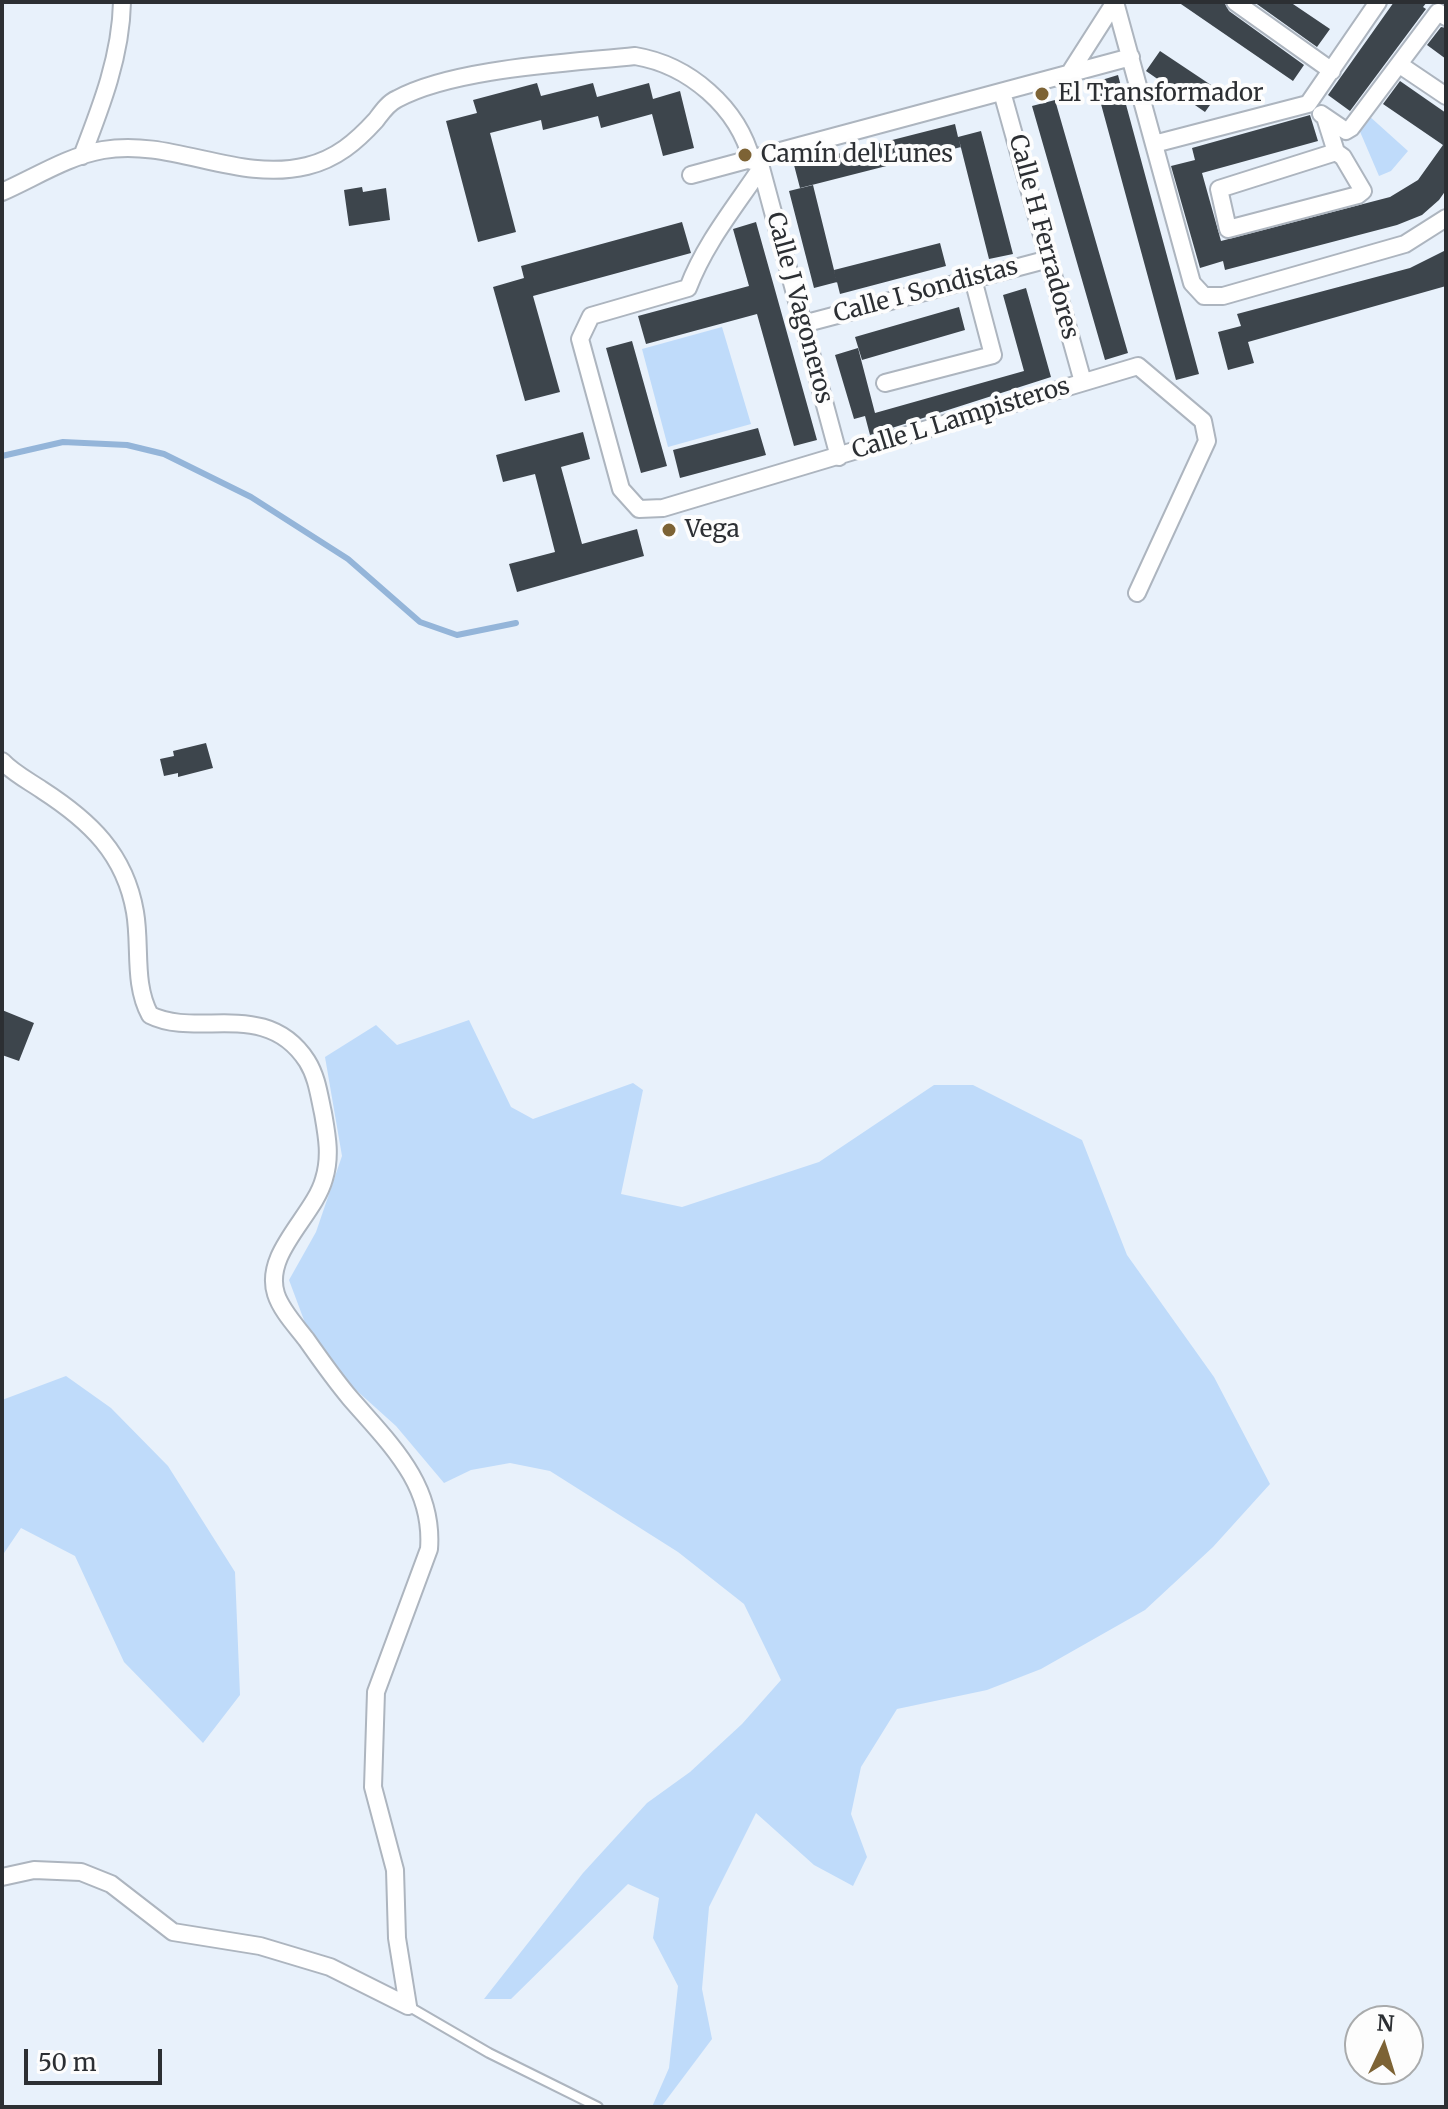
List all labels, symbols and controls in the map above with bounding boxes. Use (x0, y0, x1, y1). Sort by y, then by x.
place label: El Transformador (1058, 80, 1264, 108)
marker: El Transformador (1033, 85, 1051, 103)
street label: Calle H Ferradores (1002, 131, 1084, 343)
place label: Camín del Lunes (761, 141, 953, 169)
marker: Camín del Lunes (736, 146, 754, 164)
street label: Calle J Vagoneros (760, 209, 838, 407)
street label: Calle I Sondistas (831, 253, 1021, 329)
street label: Calle L Lampisteros (849, 372, 1073, 466)
place label: Vega (685, 516, 740, 544)
marker: Vega (660, 521, 678, 539)
north arrow (1344, 2005, 1424, 2085)
text: N (1376, 2008, 1395, 2038)
scale bar (28, 2033, 166, 2083)
text: 50 m (38, 2047, 97, 2078)

